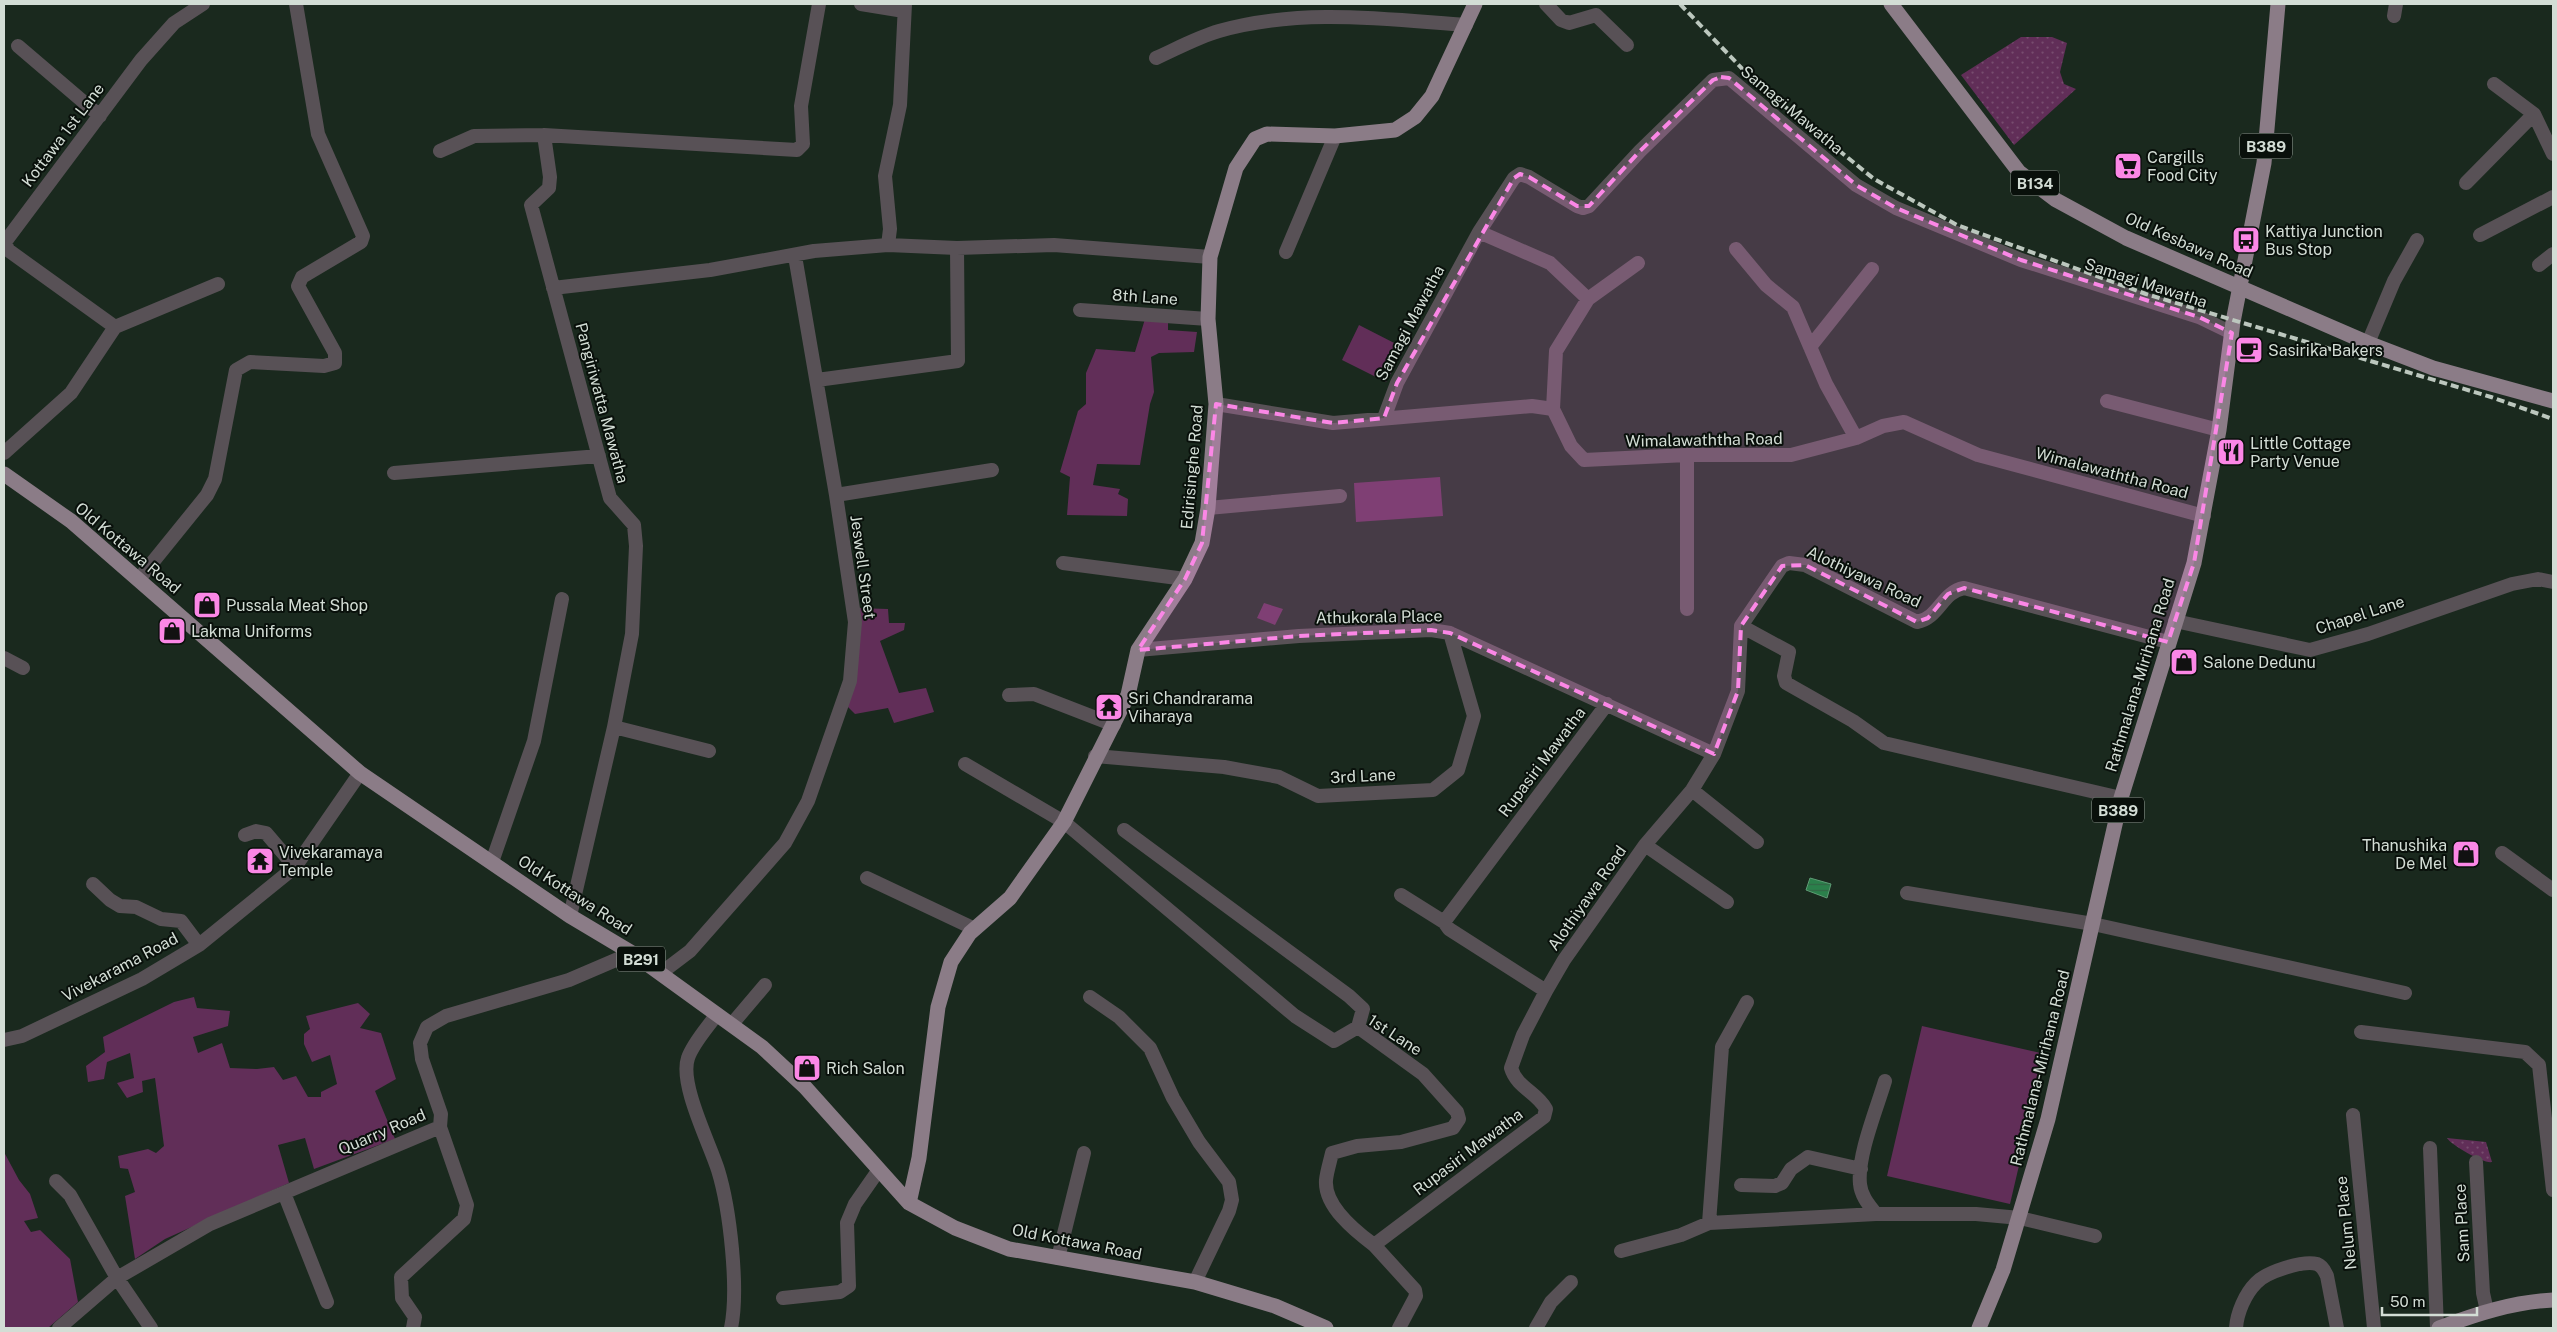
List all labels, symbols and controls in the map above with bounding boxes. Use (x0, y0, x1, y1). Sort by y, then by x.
street label: Samagi Mawatha (1737, 62, 1847, 158)
street label: Kottawa 1st Lane (18, 79, 108, 191)
road number: B389 (2240, 134, 2292, 158)
place label: Cargills Food City (2147, 148, 2218, 185)
supermarket icon: Cargills Food City (2113, 151, 2143, 181)
road number: B134 (2011, 170, 2059, 196)
street label: Old Kesbawa Road (2122, 208, 2256, 282)
place label: Kattiya Junction Bus Stop (2265, 222, 2383, 259)
bus stop icon: Kattiya Junction Bus Stop (2231, 225, 2261, 255)
street label: Samagi Mawatha (2082, 254, 2210, 312)
street label: Samagi Mawatha (1372, 262, 1448, 384)
street label: 8th Lane (1112, 285, 1178, 309)
street label: Pangiriwatta Mawatha (571, 321, 633, 485)
cafe icon: Sasirika Bakers (2234, 335, 2264, 365)
place label: Sasirika Bakers (2268, 341, 2383, 360)
street label: Edirisinghe Road (1177, 404, 1207, 530)
street label: Wimalawaththa Road (1625, 429, 1783, 451)
place label: Little Cottage Party Venue (2250, 434, 2351, 471)
restaurant icon: Little Cottage Party Venue (2216, 437, 2246, 467)
street label: Wimalawaththa Road (2034, 443, 2190, 503)
street label: Old Kottawa Road (71, 498, 185, 598)
street label: Jeswell Street (846, 514, 880, 620)
street label: Alothiyawa Road (1804, 542, 1924, 612)
street label: Rathmalana-Mirihana Road (2101, 576, 2179, 774)
shop icon: Pussala Meat Shop (192, 590, 222, 620)
street label: Chapel Lane (2313, 592, 2407, 638)
place label: Pussala Meat Shop (226, 596, 368, 615)
street label: Athukorala Place (1315, 606, 1443, 628)
shop icon: Lakma Uniforms (157, 616, 187, 646)
place label: Lakma Uniforms (191, 622, 312, 641)
shop icon: Salone Dedunu (2169, 647, 2199, 677)
place label: Salone Dedunu (2203, 653, 2316, 672)
place label: Sri Chandrarama Viharaya (1128, 689, 1253, 726)
temple icon: Sri Chandrarama Viharaya (1094, 692, 1124, 722)
street label: Rupasiri Mawatha (1495, 703, 1589, 821)
street label: 3rd Lane (1330, 765, 1396, 787)
road number: B389 (2092, 798, 2144, 822)
place label: Thanushika De Mel (2362, 836, 2447, 873)
shop icon: Thanushika De Mel (2451, 839, 2481, 869)
street label: Alothiyawa Road (1544, 842, 1630, 954)
place label: Vivekaramaya Temple (279, 843, 383, 880)
temple icon: Vivekaramaya Temple (245, 846, 275, 876)
street label: Old Kottawa Road (515, 851, 635, 939)
street label: Vivekarama Road (59, 928, 181, 1006)
road number: B291 (617, 946, 665, 972)
street label: Rathmalana-Mirihana Road (2006, 968, 2074, 1168)
street label: 1st Lane (1364, 1011, 1426, 1059)
shop icon: Rich Salon (792, 1053, 822, 1083)
place label: Rich Salon (826, 1059, 905, 1078)
street label: Quarry Road (335, 1105, 429, 1159)
street label: Rupasiri Mawatha (1409, 1105, 1527, 1199)
street label: Nelum Place (2332, 1175, 2360, 1271)
street label: Sam Place (2450, 1183, 2474, 1263)
street label: Old Kottawa Road (1011, 1220, 1143, 1264)
scale bar (2382, 1284, 2477, 1316)
text: 50 m (2390, 1293, 2425, 1310)

